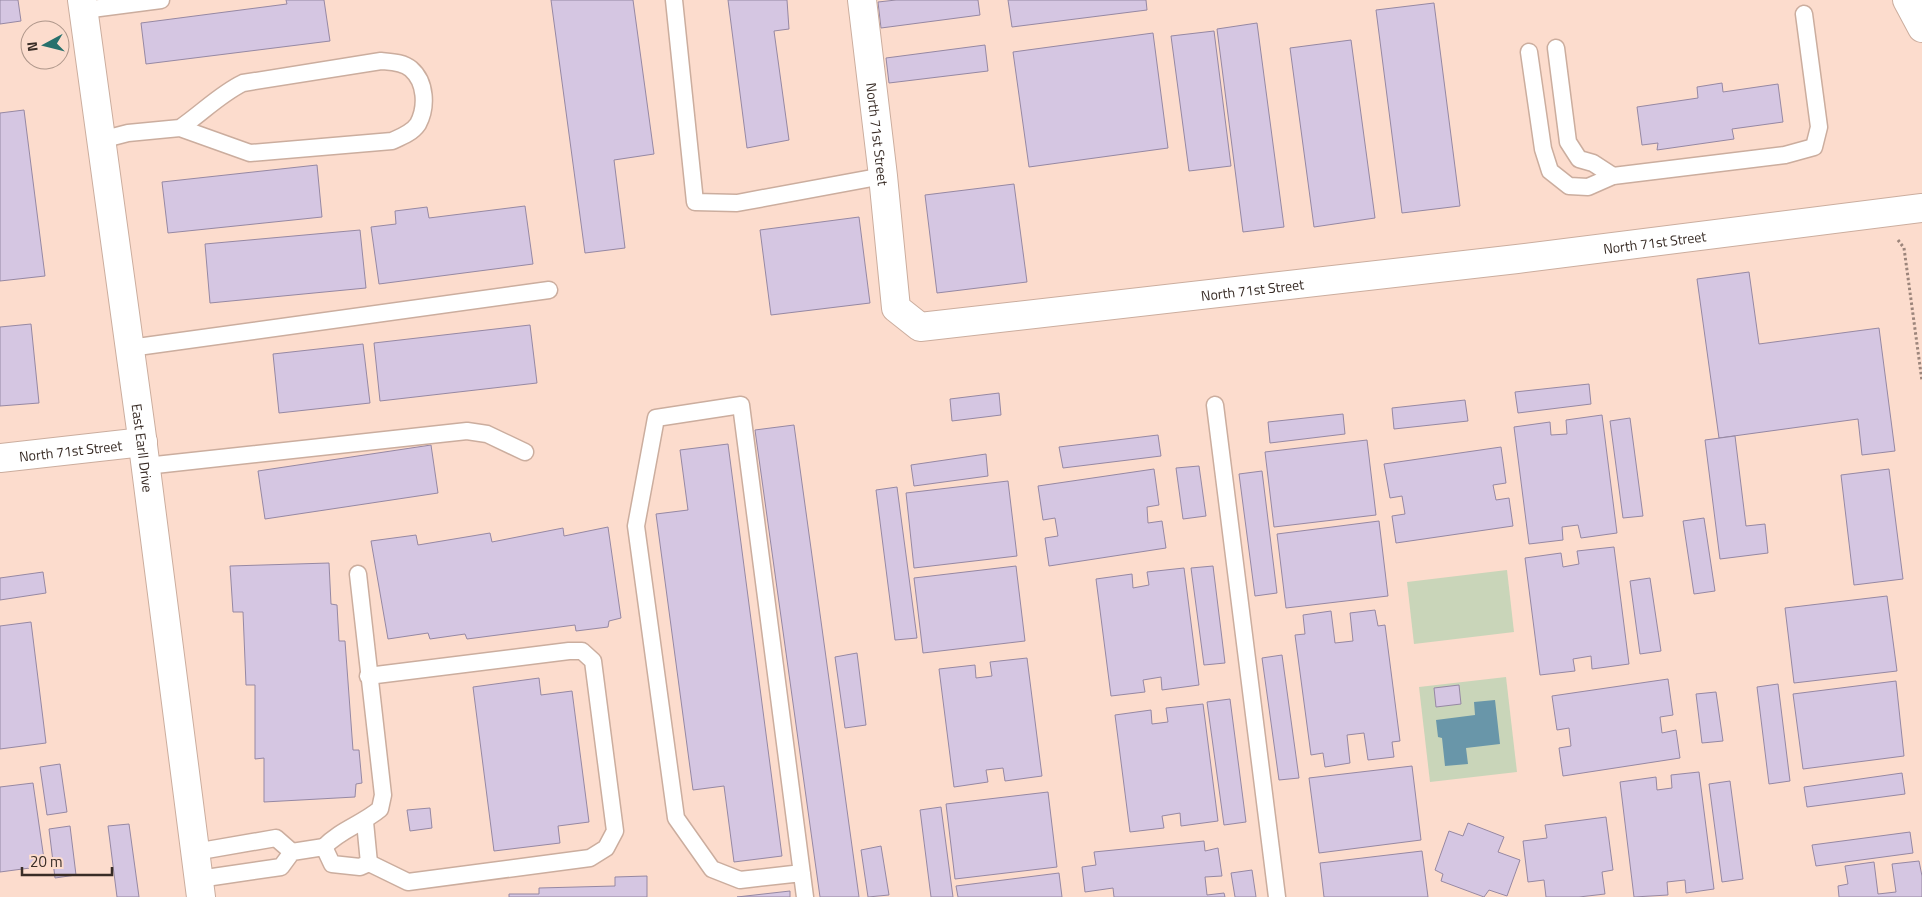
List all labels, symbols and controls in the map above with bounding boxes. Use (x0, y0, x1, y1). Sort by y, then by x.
north arrow (20, 20, 70, 70)
text: N (21, 41, 43, 53)
street label: North 71st Street (861, 81, 894, 187)
street label: North 71st Street (1602, 225, 1707, 259)
street label: North 71st Street (1200, 273, 1305, 305)
street label: East Earll Drive (127, 402, 159, 493)
street label: North 71st Street (18, 434, 123, 466)
scale bar (22, 844, 112, 876)
text: 20 m (30, 850, 63, 873)

